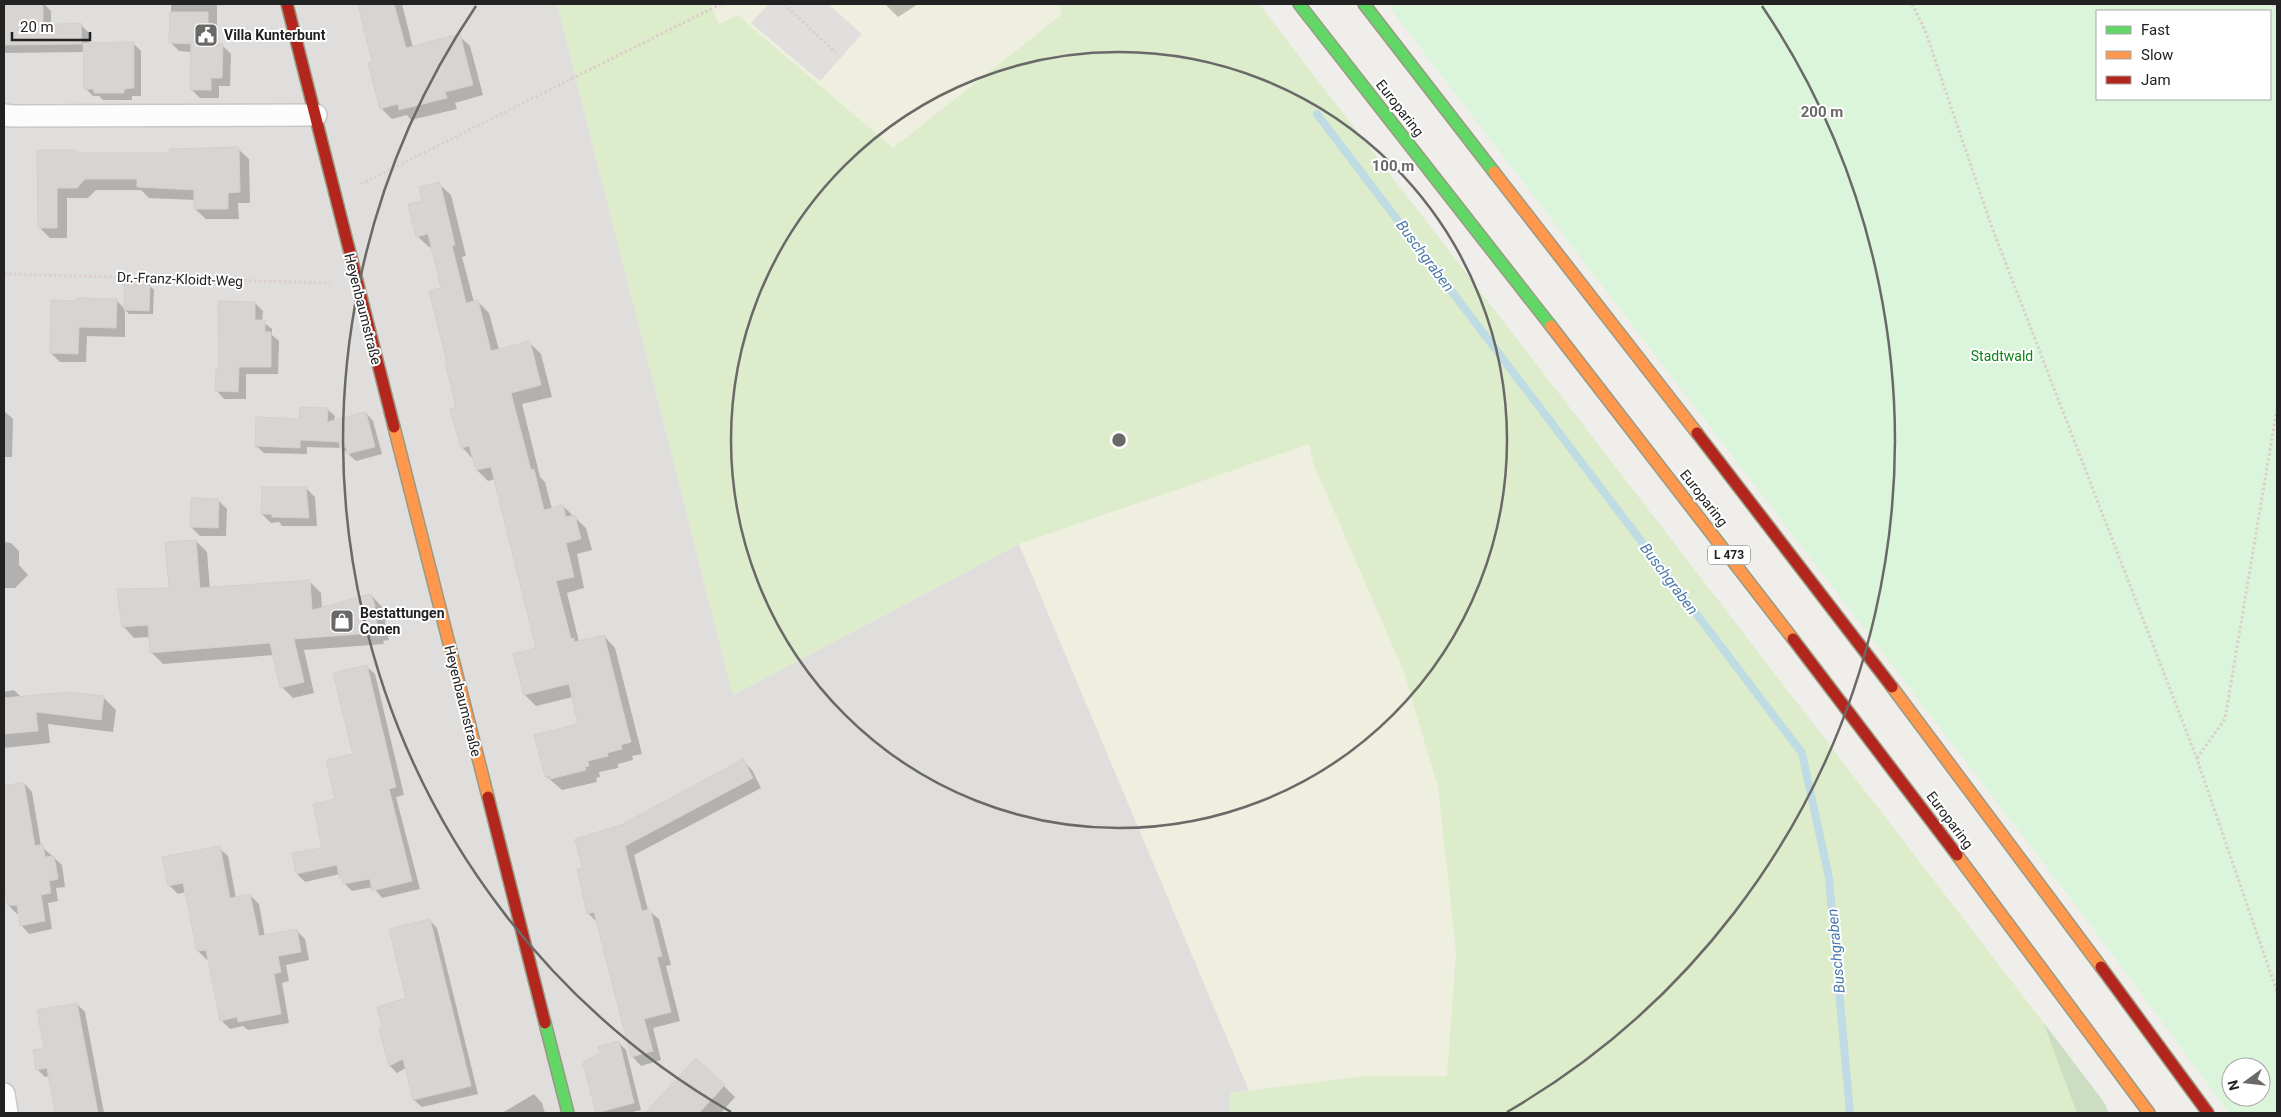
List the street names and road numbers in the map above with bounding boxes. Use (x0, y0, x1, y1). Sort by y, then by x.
street label: Europaring (1373, 77, 1427, 139)
street label: Heyenbaumstraße (341, 252, 385, 366)
street label: Dr.-Franz-Kloidt-Weg (117, 269, 243, 289)
street label: Europaring (1677, 467, 1731, 529)
road number: L 473 (1708, 546, 1750, 564)
street label: Heyenbaumstraße (441, 644, 485, 758)
street label: Europaring (1923, 788, 1977, 852)

